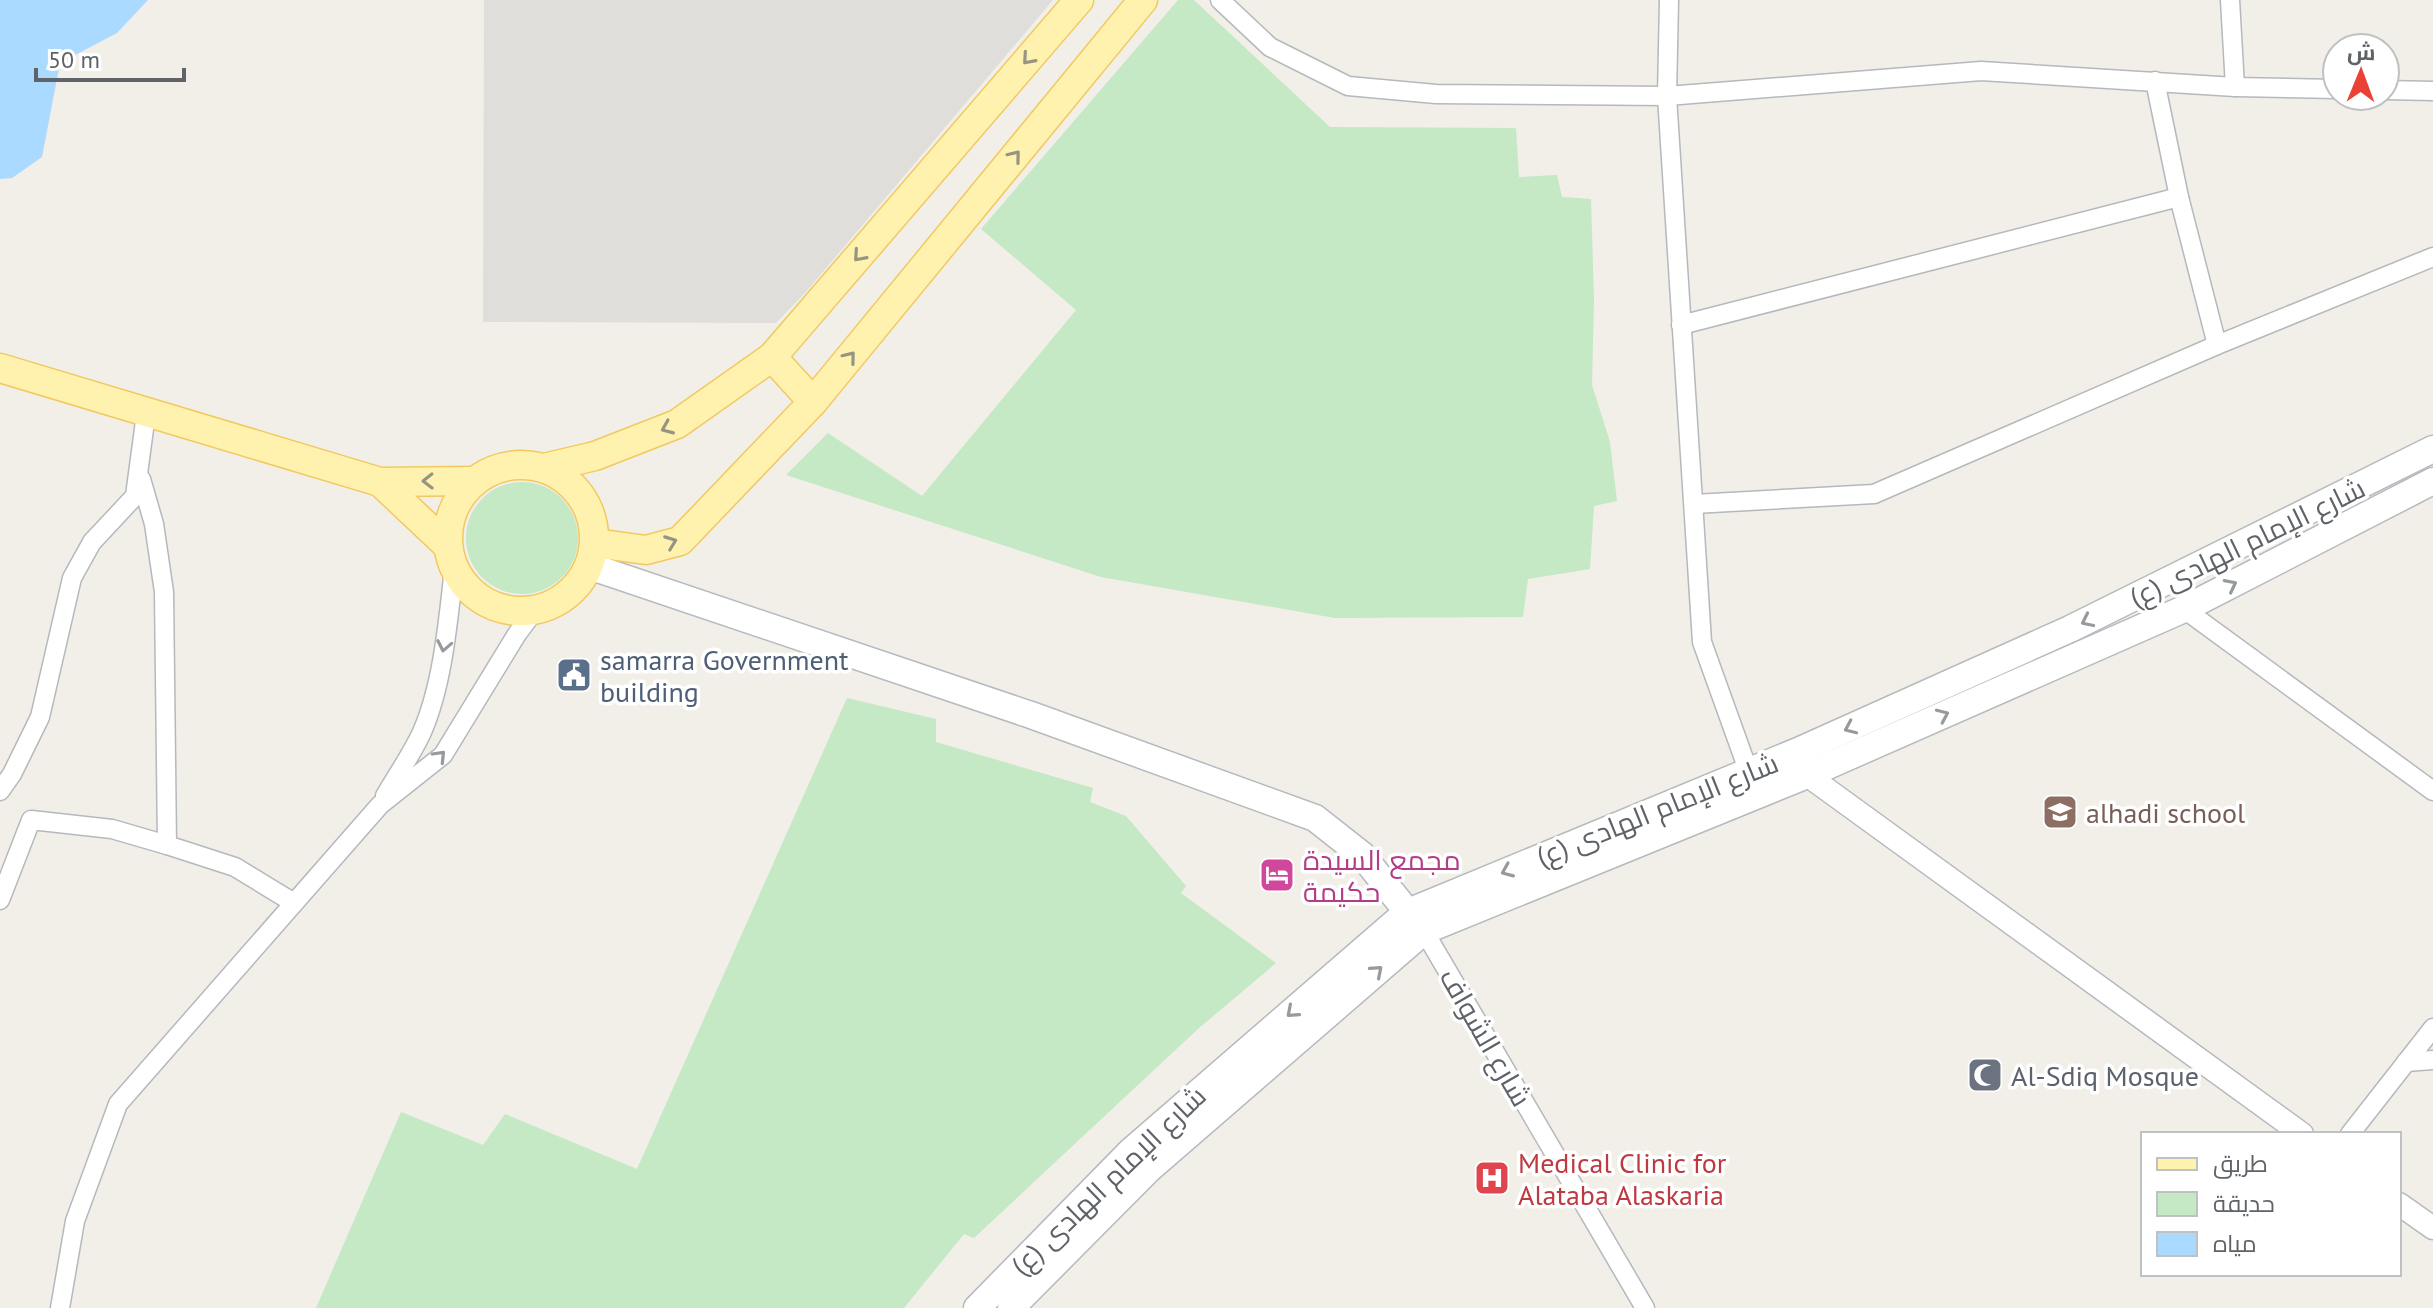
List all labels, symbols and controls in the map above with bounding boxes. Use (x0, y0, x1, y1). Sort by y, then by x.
scale bar (36, 32, 184, 82)
north arrow (2321, 32, 2401, 112)
text: ش (2347, 38, 2376, 66)
text: 50 m (48, 44, 100, 75)
one-way arrow (1024, 50, 1038, 65)
one-way arrow (1005, 150, 1020, 165)
one-way arrow (854, 247, 869, 262)
one-way arrow (840, 351, 855, 366)
one-way arrow (661, 418, 675, 434)
street label: شارع الإمام الهادی (ع) (2123, 469, 2372, 617)
one-way arrow (421, 472, 434, 490)
one-way arrow (663, 535, 677, 552)
one-way arrow (2223, 579, 2238, 594)
one-way arrow (2081, 611, 2096, 627)
one-way arrow (436, 639, 453, 653)
place label: samarra Government building (600, 641, 849, 710)
public building icon: samarra Government building (555, 656, 593, 694)
one-way arrow (1935, 708, 1949, 724)
one-way arrow (1844, 718, 1859, 734)
street label: شارع الإمام الهادی (ع) (1531, 744, 1784, 876)
one-way arrow (430, 751, 445, 765)
school or university icon: alhadi school (2041, 793, 2079, 831)
place label: alhadi school (2086, 794, 2245, 831)
place label: مجمع السيدة حكيمة (1303, 841, 1461, 910)
hotel icon: مجمع السيدة حكيمة (1258, 856, 1296, 894)
one-way arrow (1501, 862, 1515, 878)
street label: شارع الشواف (1431, 961, 1540, 1113)
one-way arrow (1368, 966, 1383, 981)
one-way arrow (1287, 1002, 1302, 1016)
mosque icon: Al-Sdiq Mosque (1966, 1056, 2004, 1094)
place label: Al-Sdiq Mosque (2011, 1057, 2199, 1094)
street label: شارع الإمام الهادی (ع) (1002, 1077, 1215, 1284)
legend (2141, 1132, 2401, 1276)
place label: Medical Clinic for Alataba Alaskaria (1518, 1144, 1727, 1213)
text: طريق (2213, 1148, 2268, 1179)
hospital icon: Medical Clinic for Alataba Alaskaria (1473, 1159, 1511, 1197)
text: حديقة (2213, 1188, 2275, 1219)
text: مياه (2213, 1228, 2257, 1259)

